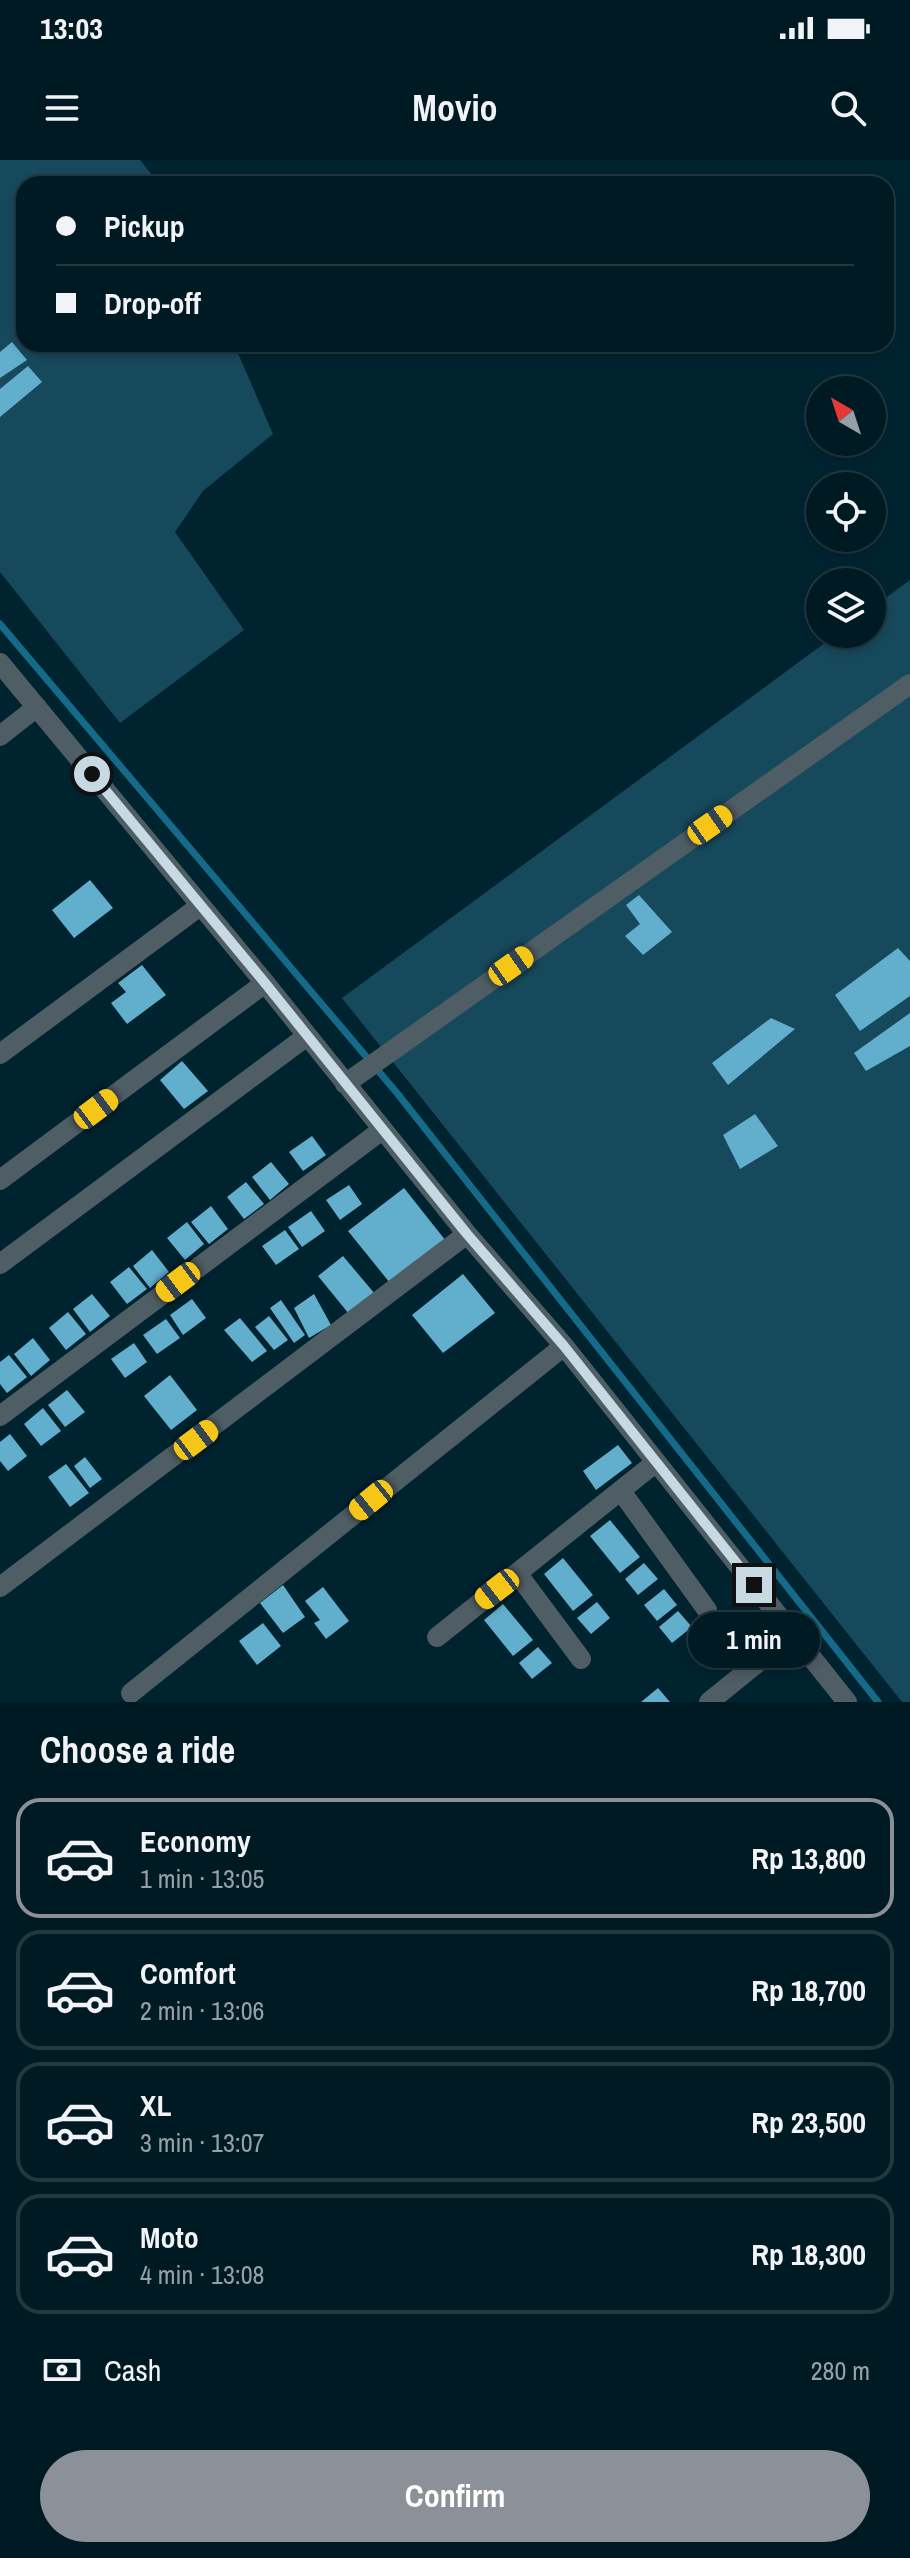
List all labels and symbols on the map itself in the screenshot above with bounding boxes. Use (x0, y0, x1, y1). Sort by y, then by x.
north arrow (806, 376, 886, 456)
route start (74, 756, 110, 792)
car (683, 801, 737, 849)
car (484, 942, 538, 990)
car (70, 1085, 122, 1133)
car (152, 1258, 204, 1306)
car (170, 1416, 222, 1464)
car (345, 1476, 397, 1524)
car (471, 1565, 523, 1613)
route end (736, 1567, 772, 1603)
callout: 1 min (688, 1613, 820, 1669)

